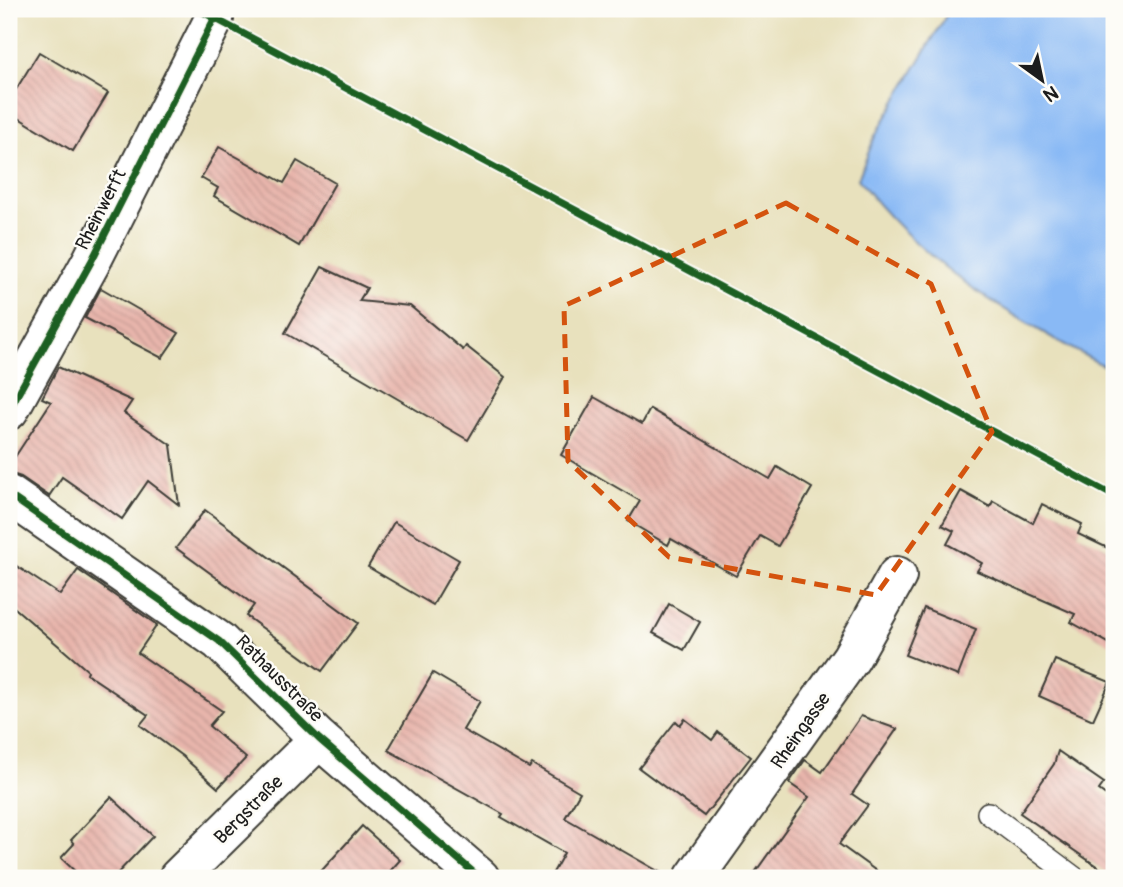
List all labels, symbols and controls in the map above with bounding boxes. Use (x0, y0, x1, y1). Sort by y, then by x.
north arrow (1007, 46, 1078, 116)
text: N (1039, 80, 1063, 107)
street label: Rheinwerft (70, 165, 132, 254)
street label: Rathausstraße (231, 630, 328, 728)
street label: Rheingasse (766, 687, 836, 773)
street label: Bergstraße (209, 770, 289, 849)

